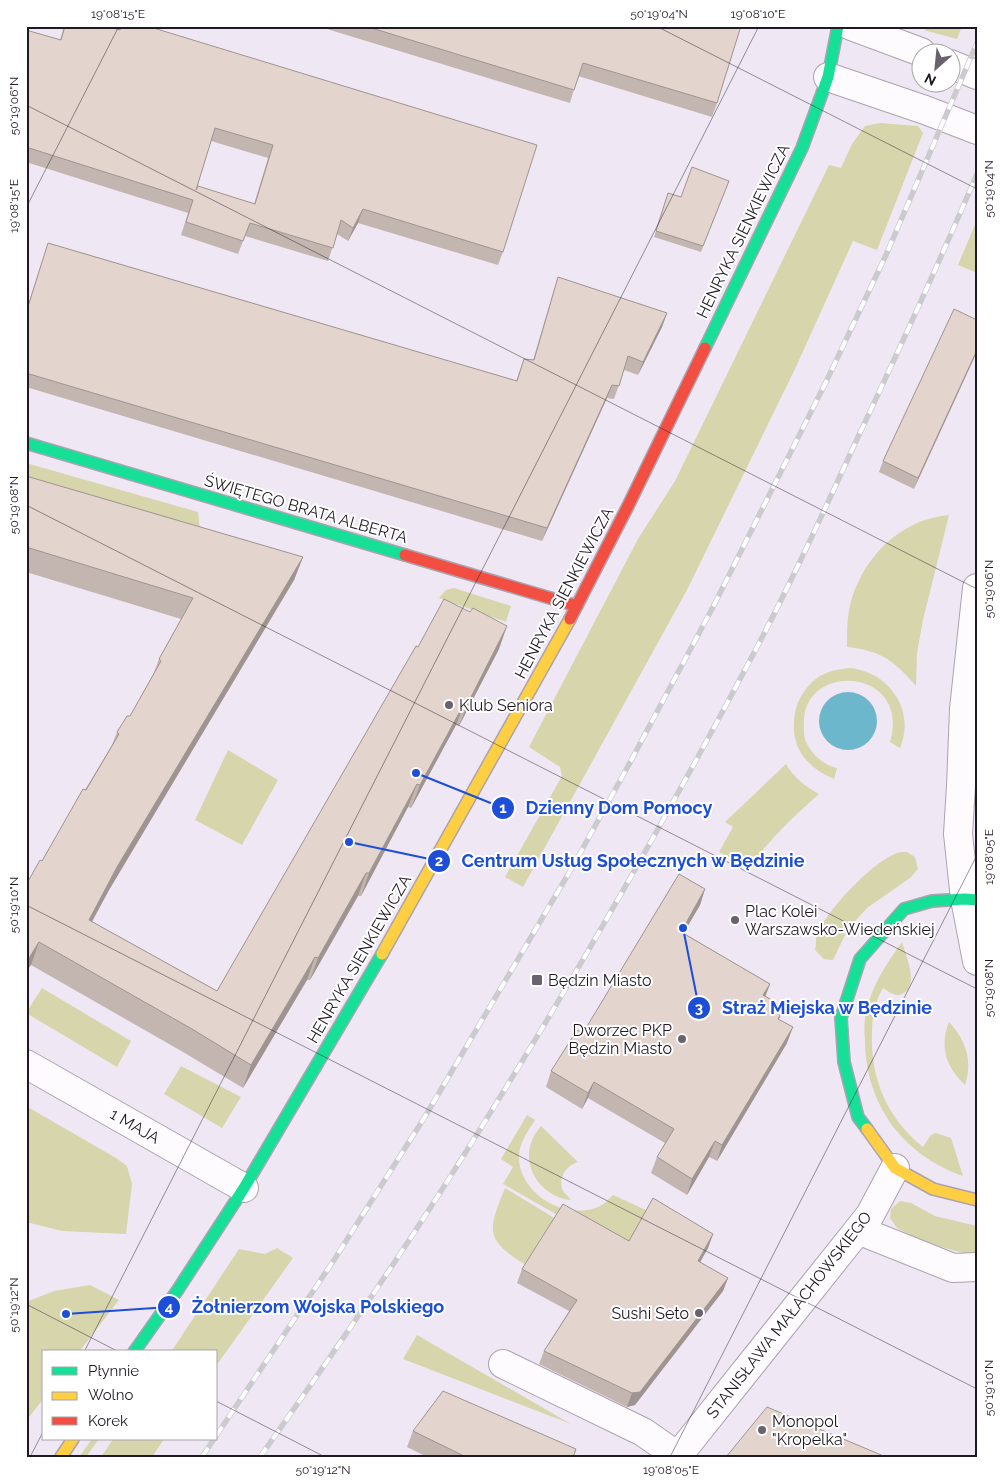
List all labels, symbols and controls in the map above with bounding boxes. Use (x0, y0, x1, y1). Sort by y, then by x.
text: 19°08'15"E (91, 7, 145, 21)
text: 50°19'04"N (630, 7, 688, 21)
text: 19°08'10"E (731, 7, 785, 21)
north arrow (910, 42, 960, 92)
text: N (922, 70, 938, 89)
text: 50°19'06"N (7, 77, 21, 135)
street label: HENRYKA SIENKIEWICZA (693, 141, 794, 321)
text: 50°19'04"N (982, 160, 996, 218)
text: 19°08'15"E (7, 179, 21, 233)
street label: ŚWIĘTEGO BRATA ALBERTA (202, 470, 410, 547)
text: 50°19'08"N (7, 476, 21, 534)
street label: HENRYKA SIENKIEWICZA (511, 504, 617, 682)
text: 50°19'06"N (982, 560, 996, 618)
place label: Klub Seniora (459, 696, 553, 715)
marker: Klub Seniora (443, 699, 455, 711)
callout: Dzienny Dom Pomocy (491, 791, 723, 824)
text: Dzienny Dom Pomocy (526, 797, 712, 818)
text: 1 (499, 799, 507, 817)
text: 19°08'05"E (982, 829, 996, 885)
callout: Centrum Usług Społecznych w Będzinie (426, 844, 815, 877)
text: Centrum Usług Społecznych w Będzinie (462, 850, 805, 871)
text: 2 (435, 852, 443, 870)
street label: HENRYKA SIENKIEWICZA (303, 871, 415, 1047)
text: 50°19'10"N (7, 877, 21, 933)
place label: Plac Kolei Warszawsko-Wiedeńskiej (745, 902, 935, 939)
marker: Plac Kolei Warszawsko-Wiedeńskiej (729, 914, 741, 926)
text: 50°19'08"N (982, 959, 996, 1017)
place label: Będzin Miasto (548, 971, 651, 990)
marker: Będzin Miasto (530, 973, 544, 987)
callout: Straż Miejska w Będzinie (686, 991, 942, 1024)
text: Straż Miejska w Będzinie (722, 997, 932, 1018)
text: 3 (695, 999, 703, 1017)
place label: Dworzec PKP Będzin Miasto (569, 1021, 672, 1058)
marker: Dworzec PKP Będzin Miasto (676, 1033, 688, 1045)
street label: 1 MAJA (107, 1104, 163, 1148)
street label: STANISŁAWA MAŁACHOWSKIEGO (702, 1208, 876, 1422)
text: 50°19'12"N (7, 1277, 21, 1333)
callout: Żołnierzom Wojska Polskiego (157, 1290, 455, 1323)
text: Żołnierzom Wojska Polskiego (192, 1296, 444, 1317)
text: 4 (165, 1298, 174, 1316)
place label: Sushi Seto (611, 1304, 689, 1323)
marker: Sushi Seto (693, 1307, 705, 1319)
legend (42, 1350, 218, 1440)
text: 50°19'10"N (982, 1360, 996, 1416)
text: Płynnie (88, 1362, 139, 1380)
text: Wolno (88, 1386, 133, 1404)
text: Korek (88, 1412, 128, 1430)
place label: Monopol "Kropelka" (772, 1412, 847, 1449)
marker: Monopol "Kropelka" (756, 1424, 768, 1436)
text: 50°19'12"N (295, 1463, 351, 1477)
text: 19°08'05"E (643, 1463, 699, 1477)

